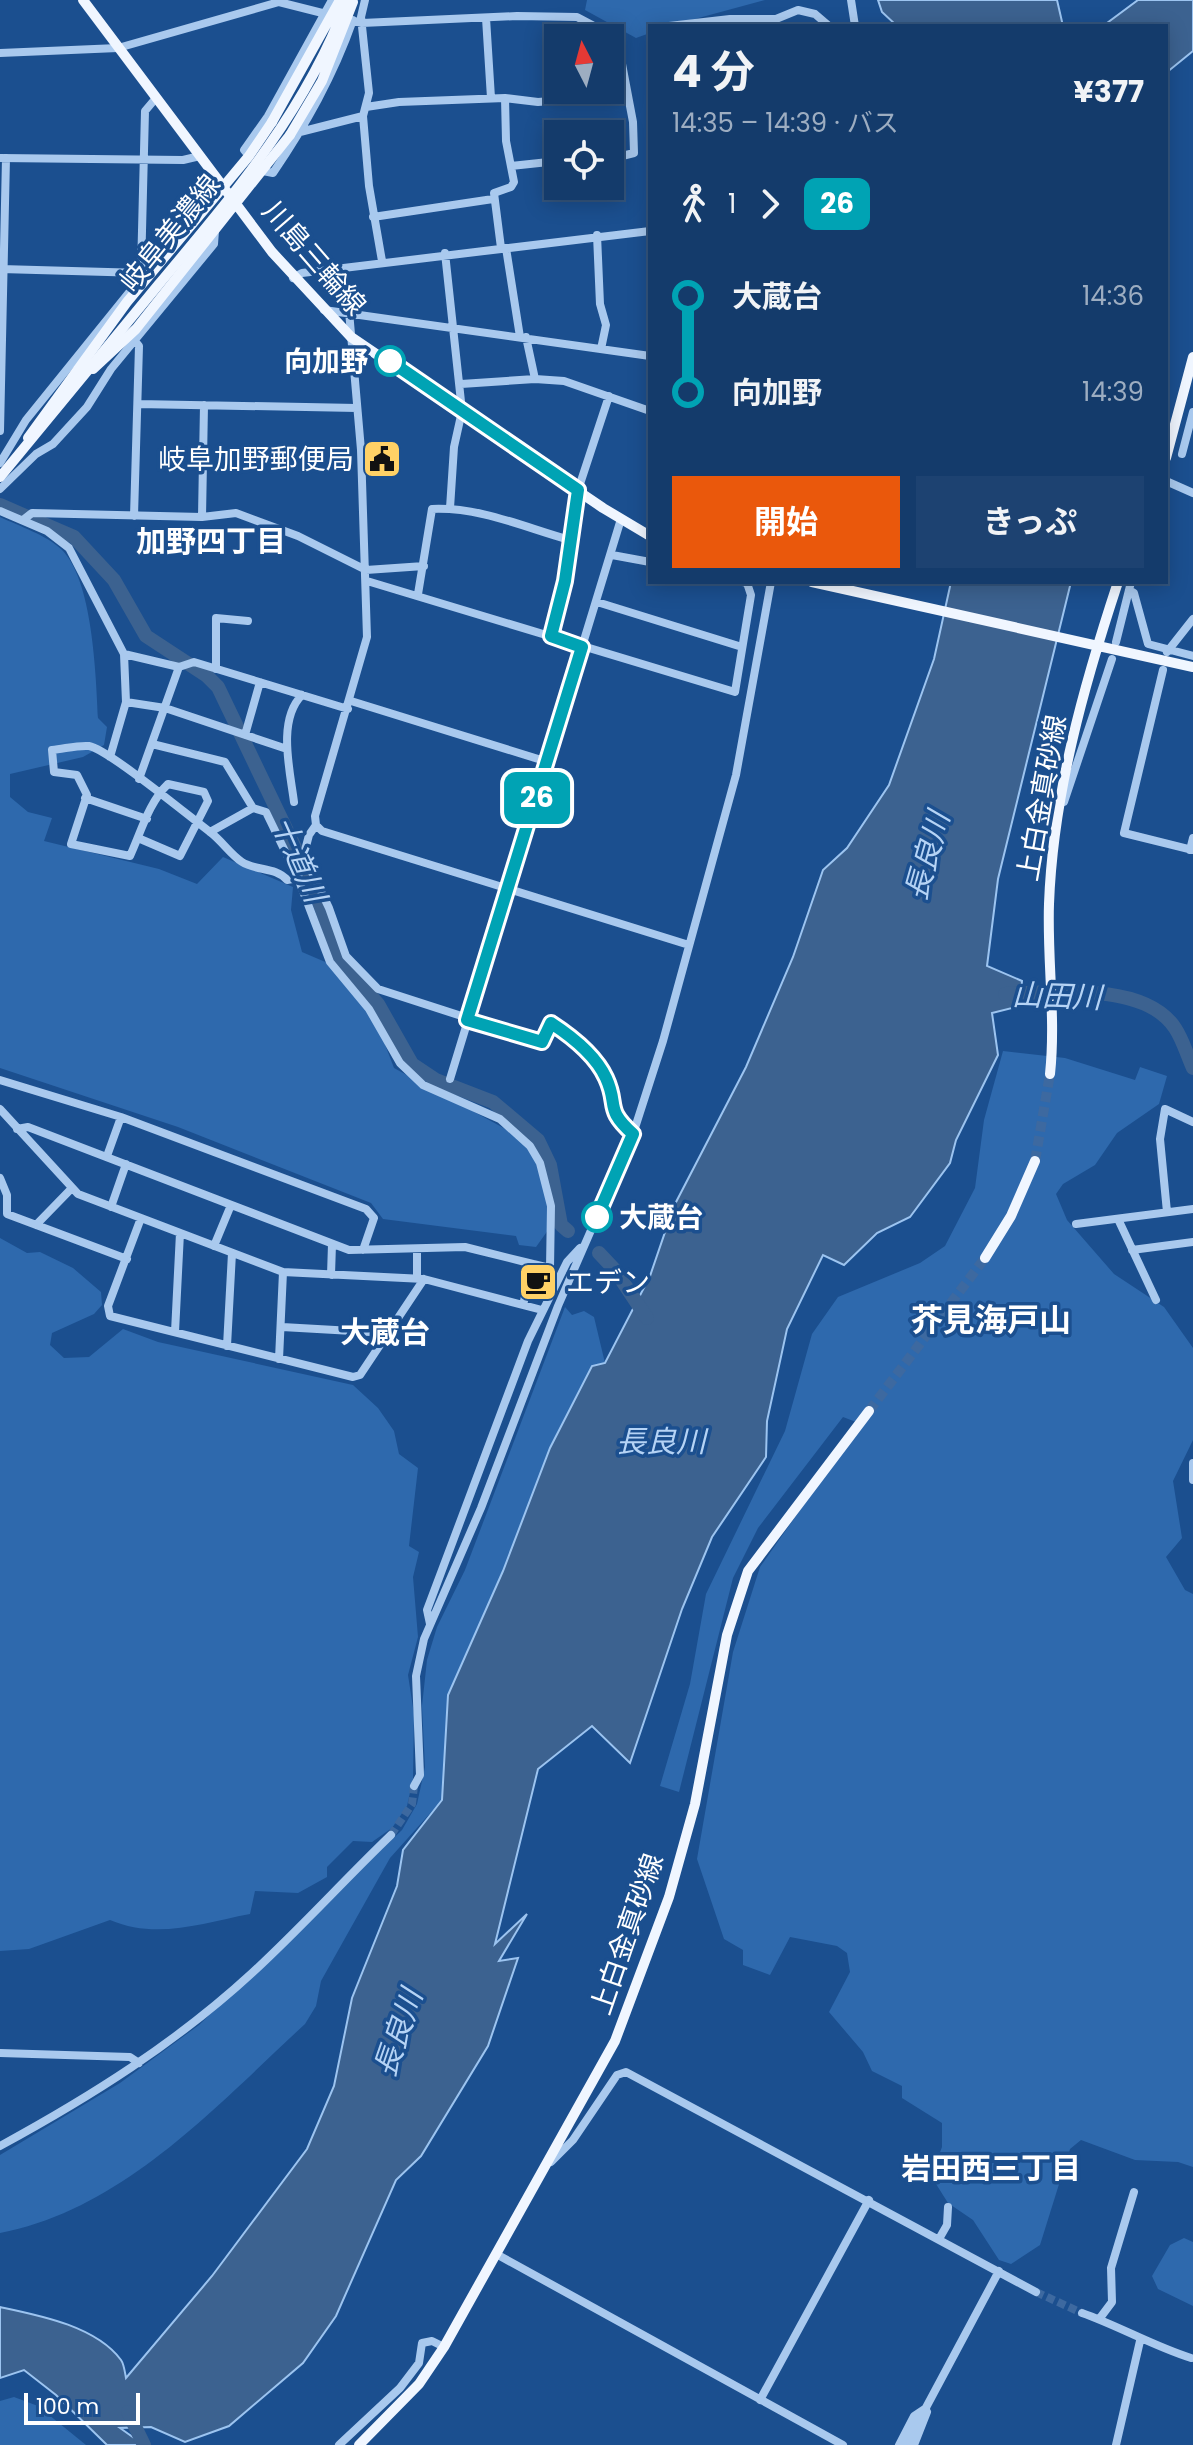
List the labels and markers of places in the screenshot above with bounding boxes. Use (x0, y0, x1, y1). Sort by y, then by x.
place label: 向加野 (284, 342, 368, 381)
marker: 向加野 (375, 346, 405, 376)
public building icon: 岐阜加野郵便局 (361, 438, 403, 480)
place label: 岐阜加野郵便局 (158, 440, 354, 479)
place label: 大蔵台 (619, 1198, 703, 1237)
marker: 大蔵台 (582, 1202, 612, 1232)
cafe icon: エデン (517, 1261, 559, 1303)
place label: エデン (566, 1263, 650, 1302)

